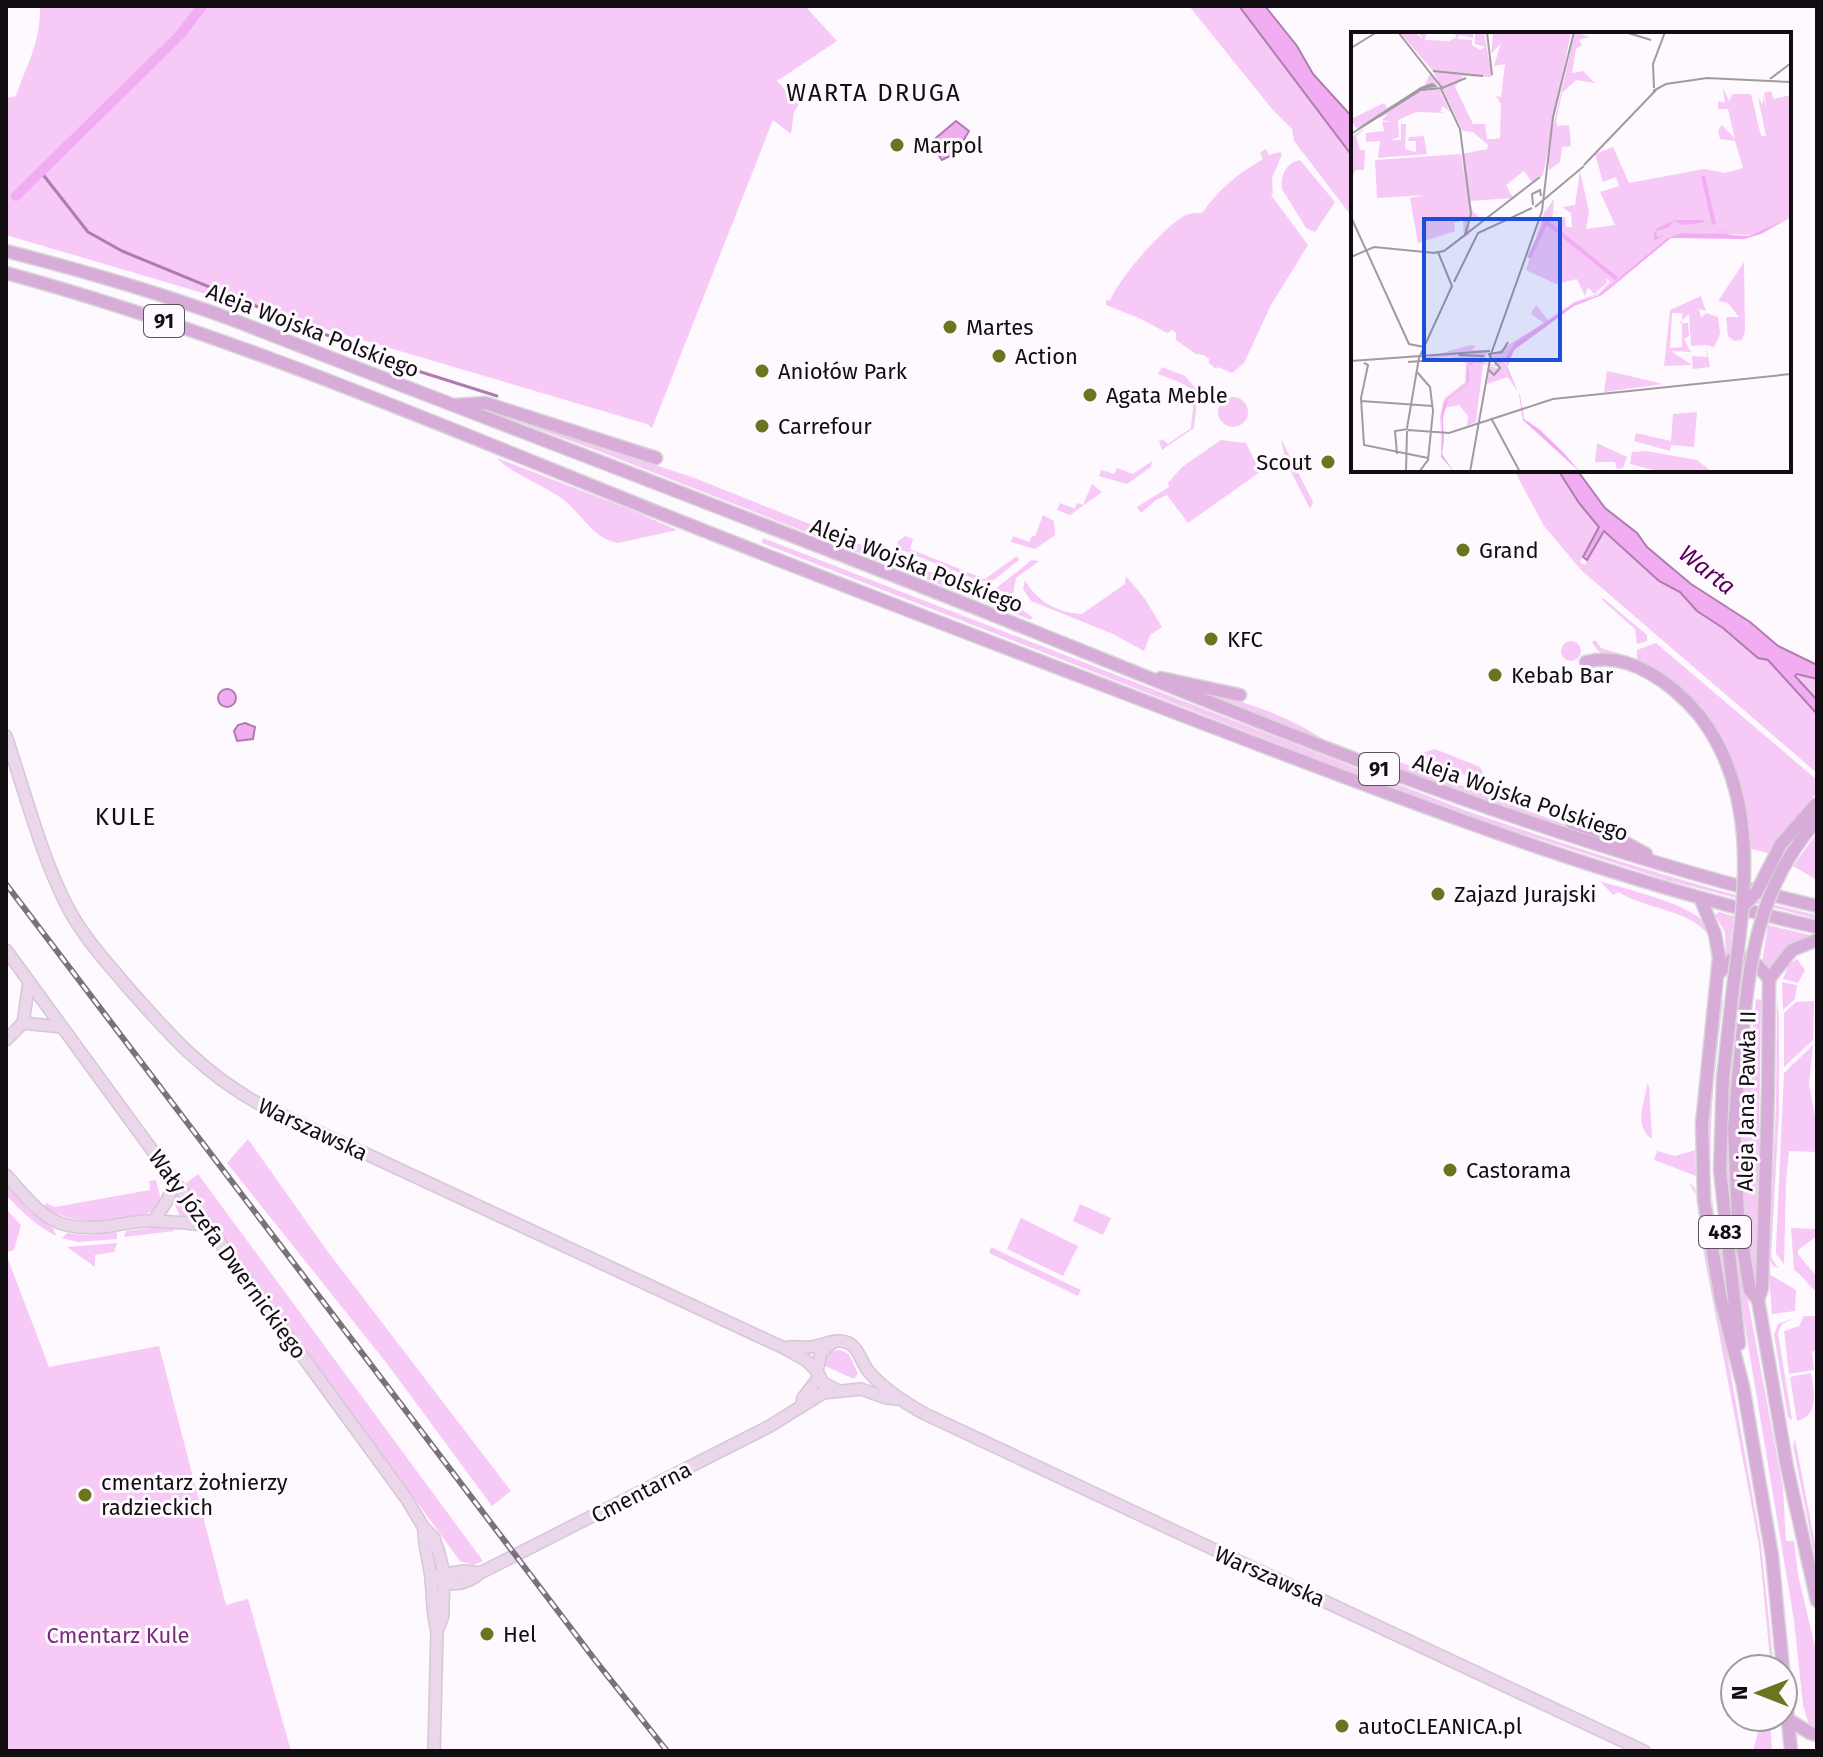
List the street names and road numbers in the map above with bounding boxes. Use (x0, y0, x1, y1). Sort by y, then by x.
street label: Aleja Wojska Polskiego (203, 277, 423, 384)
road number: 91 (144, 305, 184, 337)
street label: Aleja Wojska Polskiego (807, 512, 1027, 619)
street label: Aleja Wojska Polskiego (1410, 748, 1632, 847)
road number: 91 (1359, 753, 1399, 785)
street label: Aleja Jana Pawła II (1731, 1010, 1762, 1192)
street label: Warszawska (254, 1092, 372, 1167)
street label: Wały Józefa Dwernickiego (143, 1145, 313, 1364)
road number: 483 (1699, 1216, 1751, 1248)
street label: Cmentarna (587, 1456, 696, 1529)
street label: Warszawska (1210, 1540, 1329, 1613)

